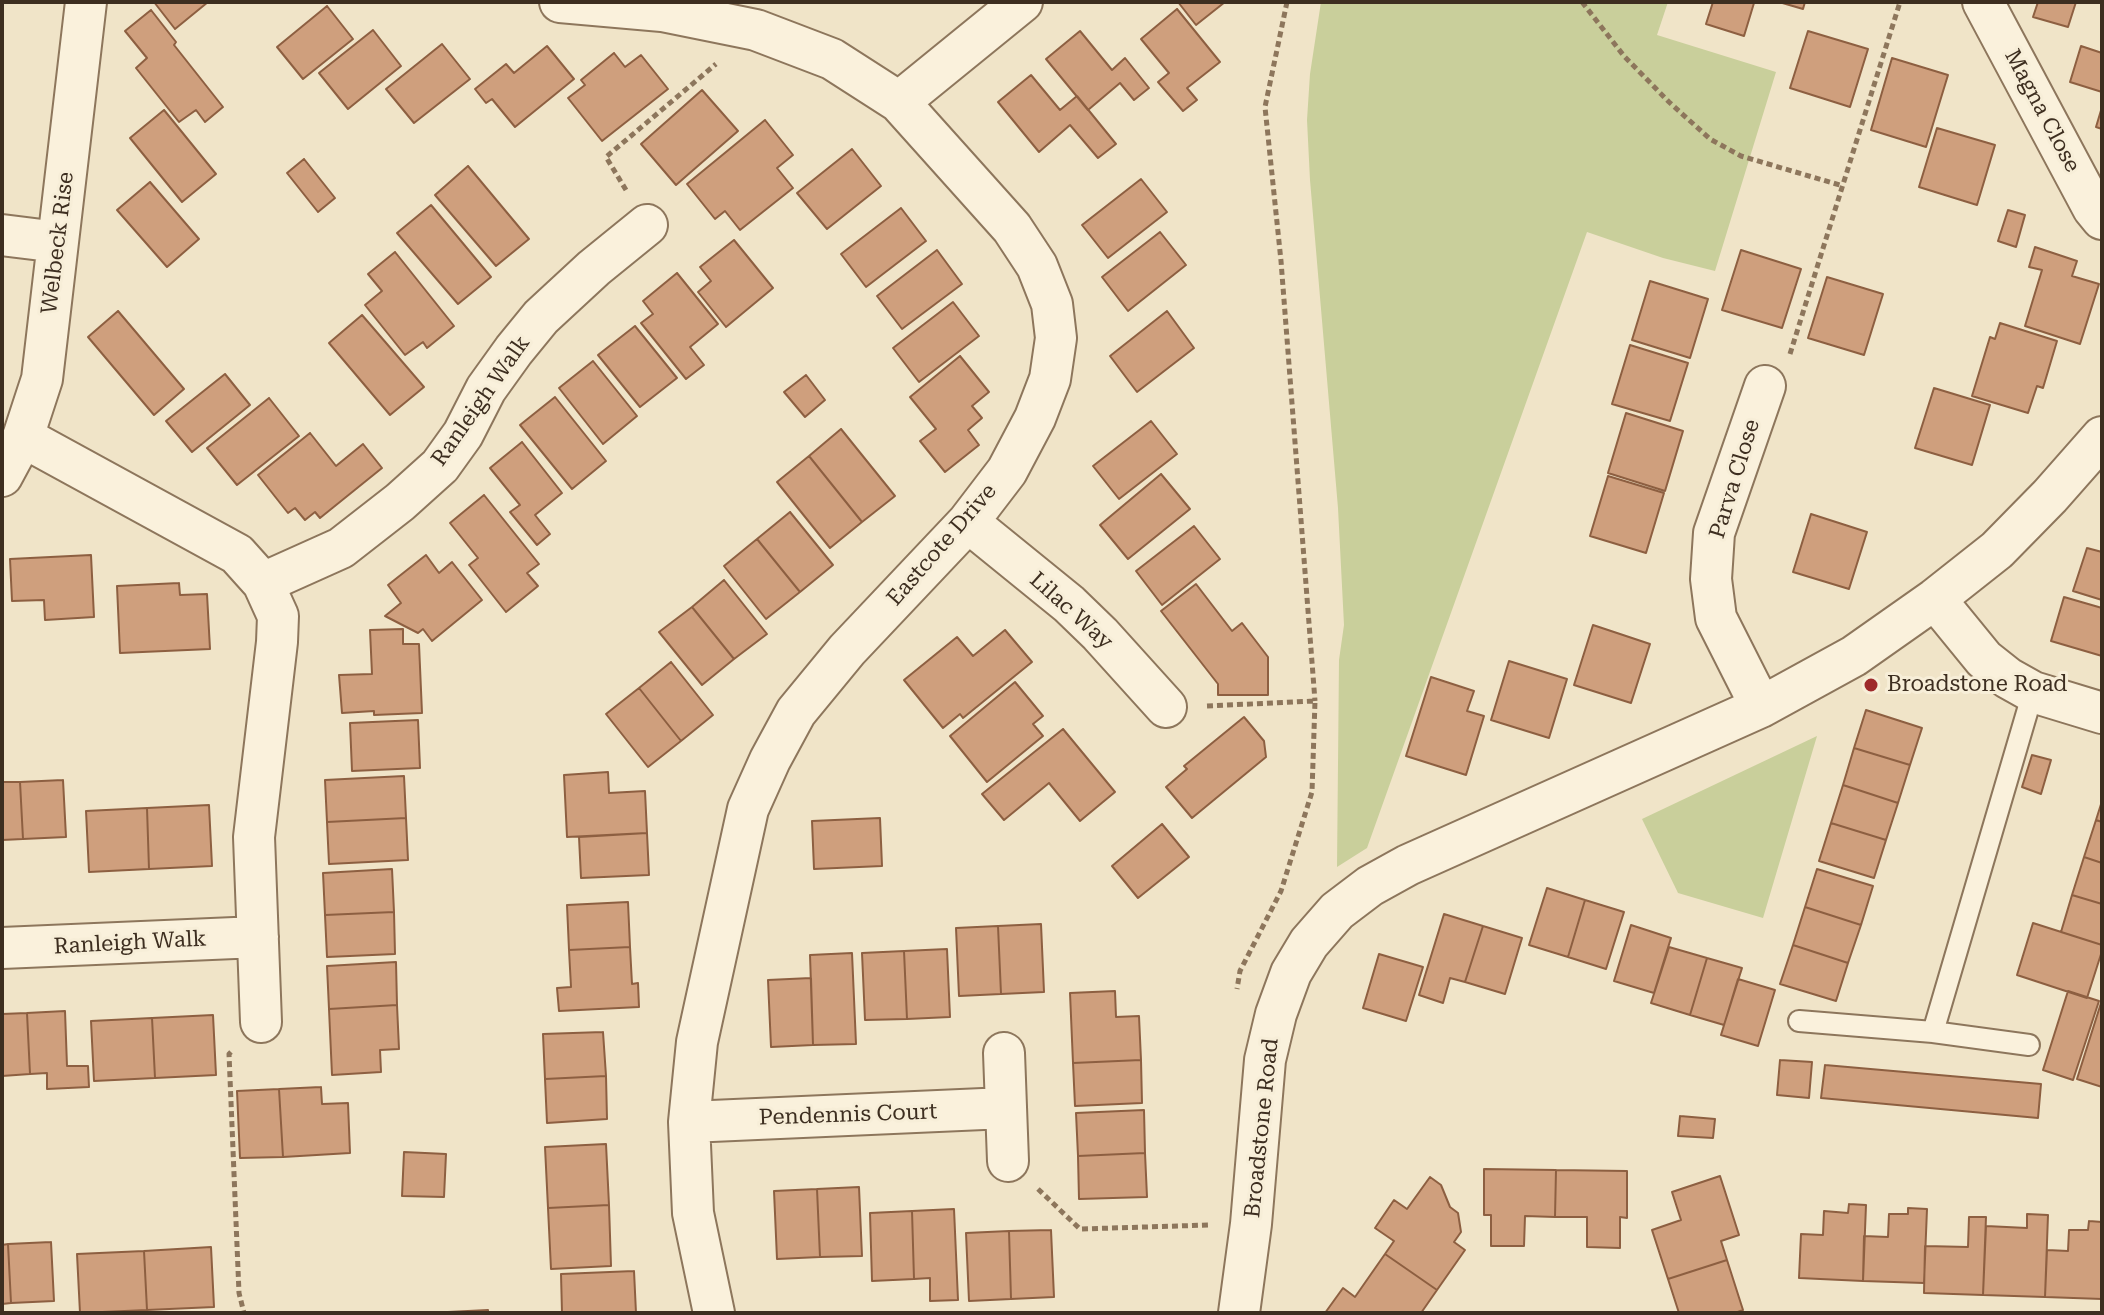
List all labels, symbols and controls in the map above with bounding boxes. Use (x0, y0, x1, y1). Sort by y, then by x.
street label: Magna Close (1999, 45, 2085, 177)
street label: Welbeck Rise (36, 170, 80, 316)
street label: Ranleigh Walk (426, 331, 536, 471)
street label: Parva Close (1704, 416, 1766, 542)
street label: Eastcote Drive (882, 478, 1002, 612)
street label: Lilac Way (1024, 567, 1118, 655)
place label: Broadstone Road (1887, 672, 2067, 698)
marker: Broadstone Road (1862, 676, 1880, 694)
street label: Ranleigh Walk (53, 926, 207, 960)
street label: Broadstone Road (1239, 1037, 1285, 1219)
street label: Pendennis Court (758, 1099, 938, 1131)

